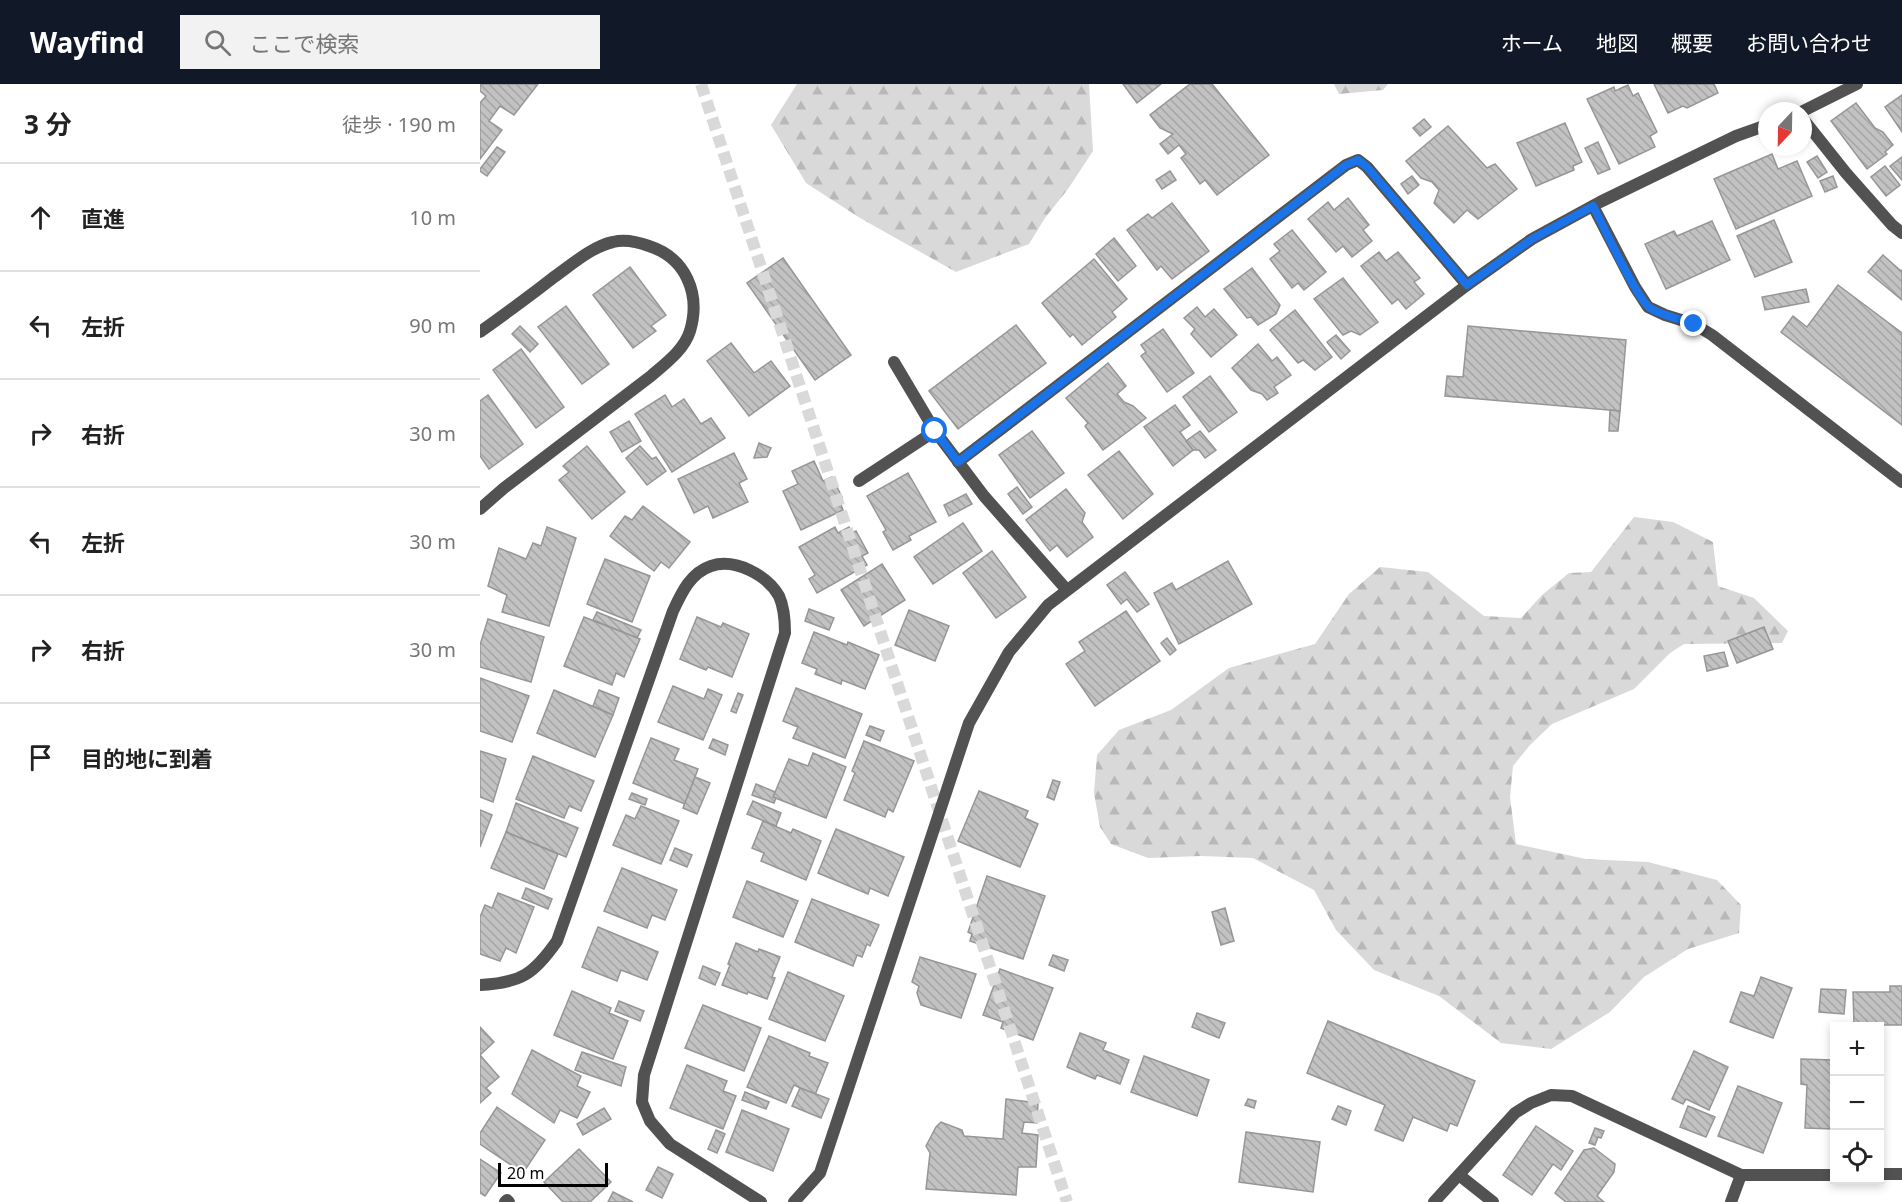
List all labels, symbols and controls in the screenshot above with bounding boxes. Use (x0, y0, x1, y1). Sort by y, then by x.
search box (180, 15, 600, 69)
text: Wayfind (30, 23, 144, 61)
icon: search (201, 26, 234, 59)
text: ここで検索 (249, 28, 359, 58)
text: ホーム (1501, 29, 1563, 57)
text: 地図 (1596, 29, 1638, 57)
text: 概要 (1671, 29, 1713, 57)
text: お問い合わせ (1746, 29, 1872, 57)
north arrow (1758, 102, 1812, 156)
text: 3 分 (24, 106, 72, 142)
text: 徒歩 · 190 m (342, 111, 456, 138)
icon: ahead (24, 201, 57, 234)
text: 直進 (81, 203, 125, 233)
text: 10 m (409, 204, 456, 231)
icon: left (24, 309, 57, 342)
route end (1680, 310, 1706, 336)
text: 左折 (81, 311, 125, 341)
text: 90 m (409, 312, 456, 339)
icon: right (24, 417, 57, 450)
route start (921, 417, 947, 443)
text: 右折 (81, 419, 125, 449)
text: 30 m (409, 420, 456, 447)
icon: left (24, 525, 57, 558)
text: 左折 (81, 527, 125, 557)
text: 30 m (409, 528, 456, 555)
icon: right (24, 633, 57, 666)
text: 右折 (81, 635, 125, 665)
text: 30 m (409, 636, 456, 663)
icon: arrive (24, 741, 57, 774)
text: 目的地に到着 (81, 743, 213, 773)
map controls (1830, 1022, 1884, 1184)
button: + (1830, 1022, 1884, 1076)
button: − (1830, 1076, 1884, 1130)
button: locate (1830, 1130, 1884, 1184)
scale bar (498, 1160, 608, 1188)
text: 20 m (507, 1162, 544, 1184)

